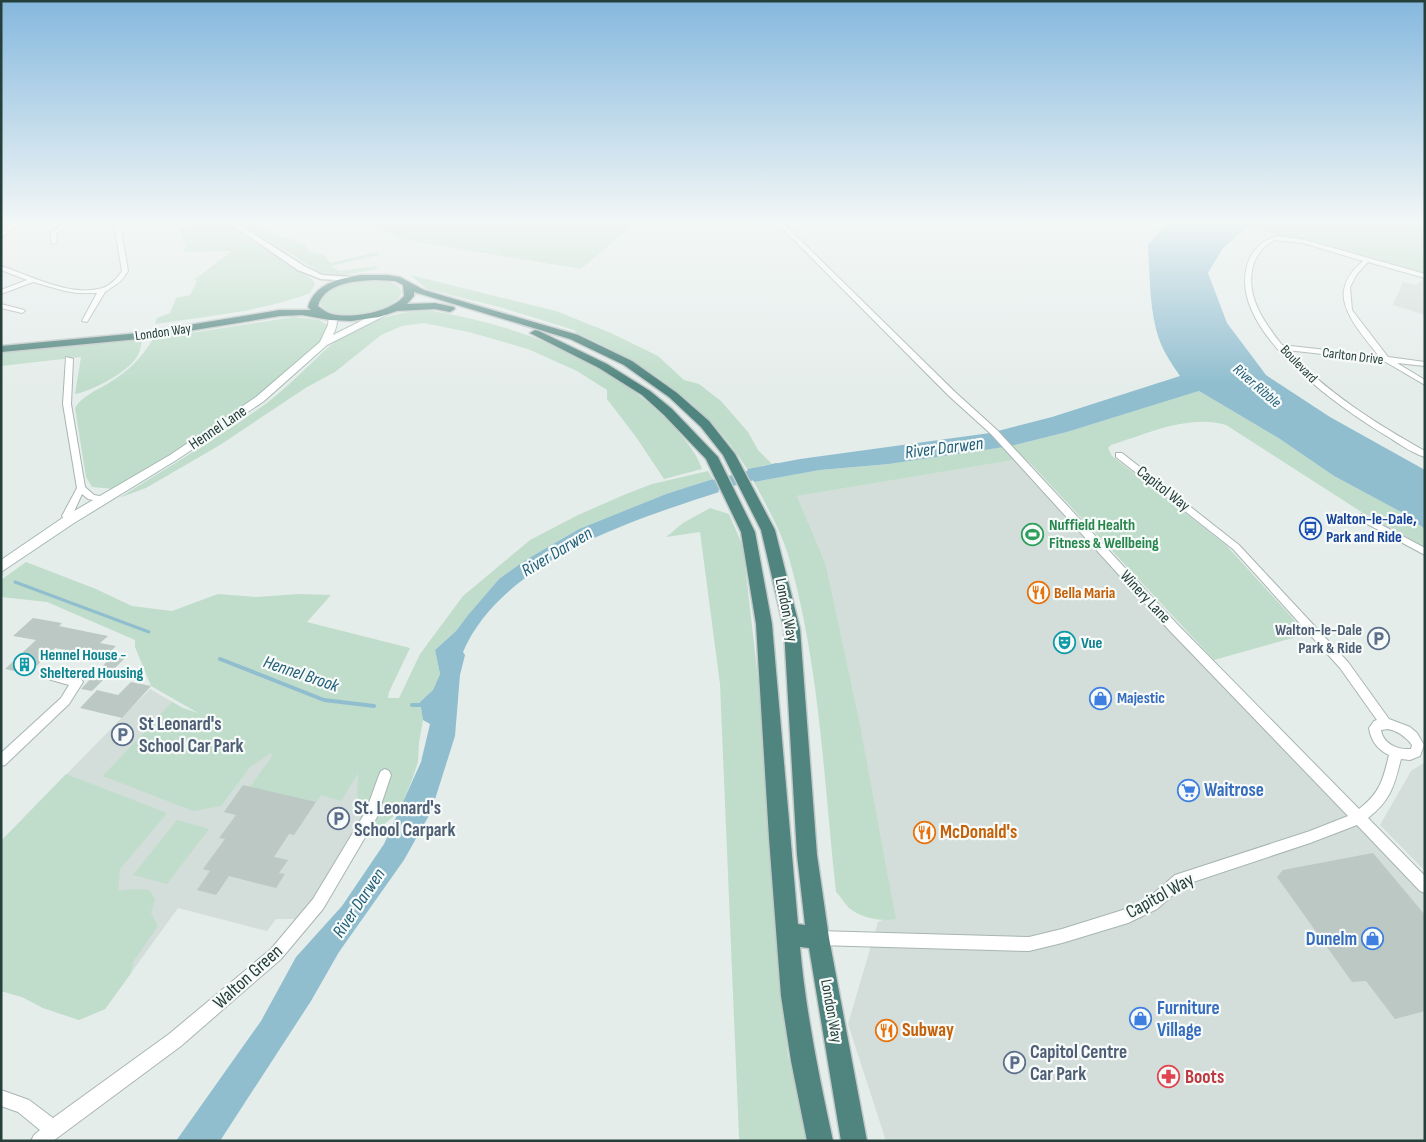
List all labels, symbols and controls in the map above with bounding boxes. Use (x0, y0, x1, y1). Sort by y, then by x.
street label: London Way (134, 320, 193, 344)
street label: Boulevard (1277, 341, 1321, 387)
street label: Carlton Drive (1322, 344, 1384, 368)
water label: River Ribble (1229, 360, 1285, 412)
street label: Hennel Lane (186, 402, 250, 454)
water label: River Darwen (904, 433, 985, 463)
street label: Capitol Way (1133, 462, 1193, 516)
place label: Walton-le-Dale, Park and Ride (1326, 510, 1417, 547)
place label: Nuffield Health Fitness & Wellbeing (1049, 516, 1159, 553)
bus stop icon: Walton-le-Dale, Park and Ride (1298, 516, 1322, 540)
sports icon: Nuffield Health Fitness & Wellbeing (1021, 522, 1045, 546)
water label: River Darwen (518, 523, 596, 581)
street label: Winery Lane (1116, 567, 1174, 627)
street label: London Way (771, 577, 801, 643)
restaurant icon: Bella Maria (1026, 581, 1050, 605)
place label: Bella Maria (1054, 584, 1115, 603)
place label: Walton-le-Dale Park & Ride (1275, 621, 1362, 658)
parking icon: Walton-le-Dale Park & Ride (1366, 627, 1390, 651)
theatre icon: Vue (1053, 631, 1077, 655)
place label: Vue (1081, 634, 1102, 653)
place label: Hennel House - Sheltered Housing (40, 646, 144, 683)
water label: Hennel Brook (261, 651, 343, 697)
building icon: Hennel House - Sheltered Housing (12, 652, 36, 676)
shop icon: Majestic (1089, 686, 1113, 710)
place label: Majestic (1117, 689, 1165, 708)
place label: St Leonard's School Car Park (139, 713, 244, 758)
parking icon: St Leonard's School Car Park (111, 723, 135, 747)
supermarket icon: Waitrose (1176, 778, 1200, 802)
place label: Waitrose (1204, 779, 1264, 802)
place label: St. Leonard's School Carpark (354, 797, 456, 842)
parking icon: St. Leonard's School Carpark (326, 807, 350, 831)
restaurant icon: McDonald's (912, 820, 936, 844)
place label: McDonald's (940, 821, 1017, 844)
water label: River Darwen (328, 864, 390, 941)
street label: Capitol Way (1122, 868, 1199, 924)
shop icon: Dunelm (1361, 927, 1385, 951)
place label: Dunelm (1306, 928, 1357, 951)
street label: Walton Green (209, 940, 287, 1014)
street label: London Way (816, 978, 846, 1044)
place label: Furniture Village (1157, 997, 1220, 1042)
shop icon: Furniture Village (1129, 1007, 1153, 1031)
restaurant icon: Subway (874, 1018, 898, 1042)
place label: Subway (902, 1019, 954, 1042)
place label: Capitol Centre Car Park (1030, 1041, 1127, 1086)
parking icon: Capitol Centre Car Park (1002, 1051, 1026, 1075)
pharmacy icon: Boots (1157, 1065, 1181, 1089)
place label: Boots (1185, 1066, 1224, 1089)

